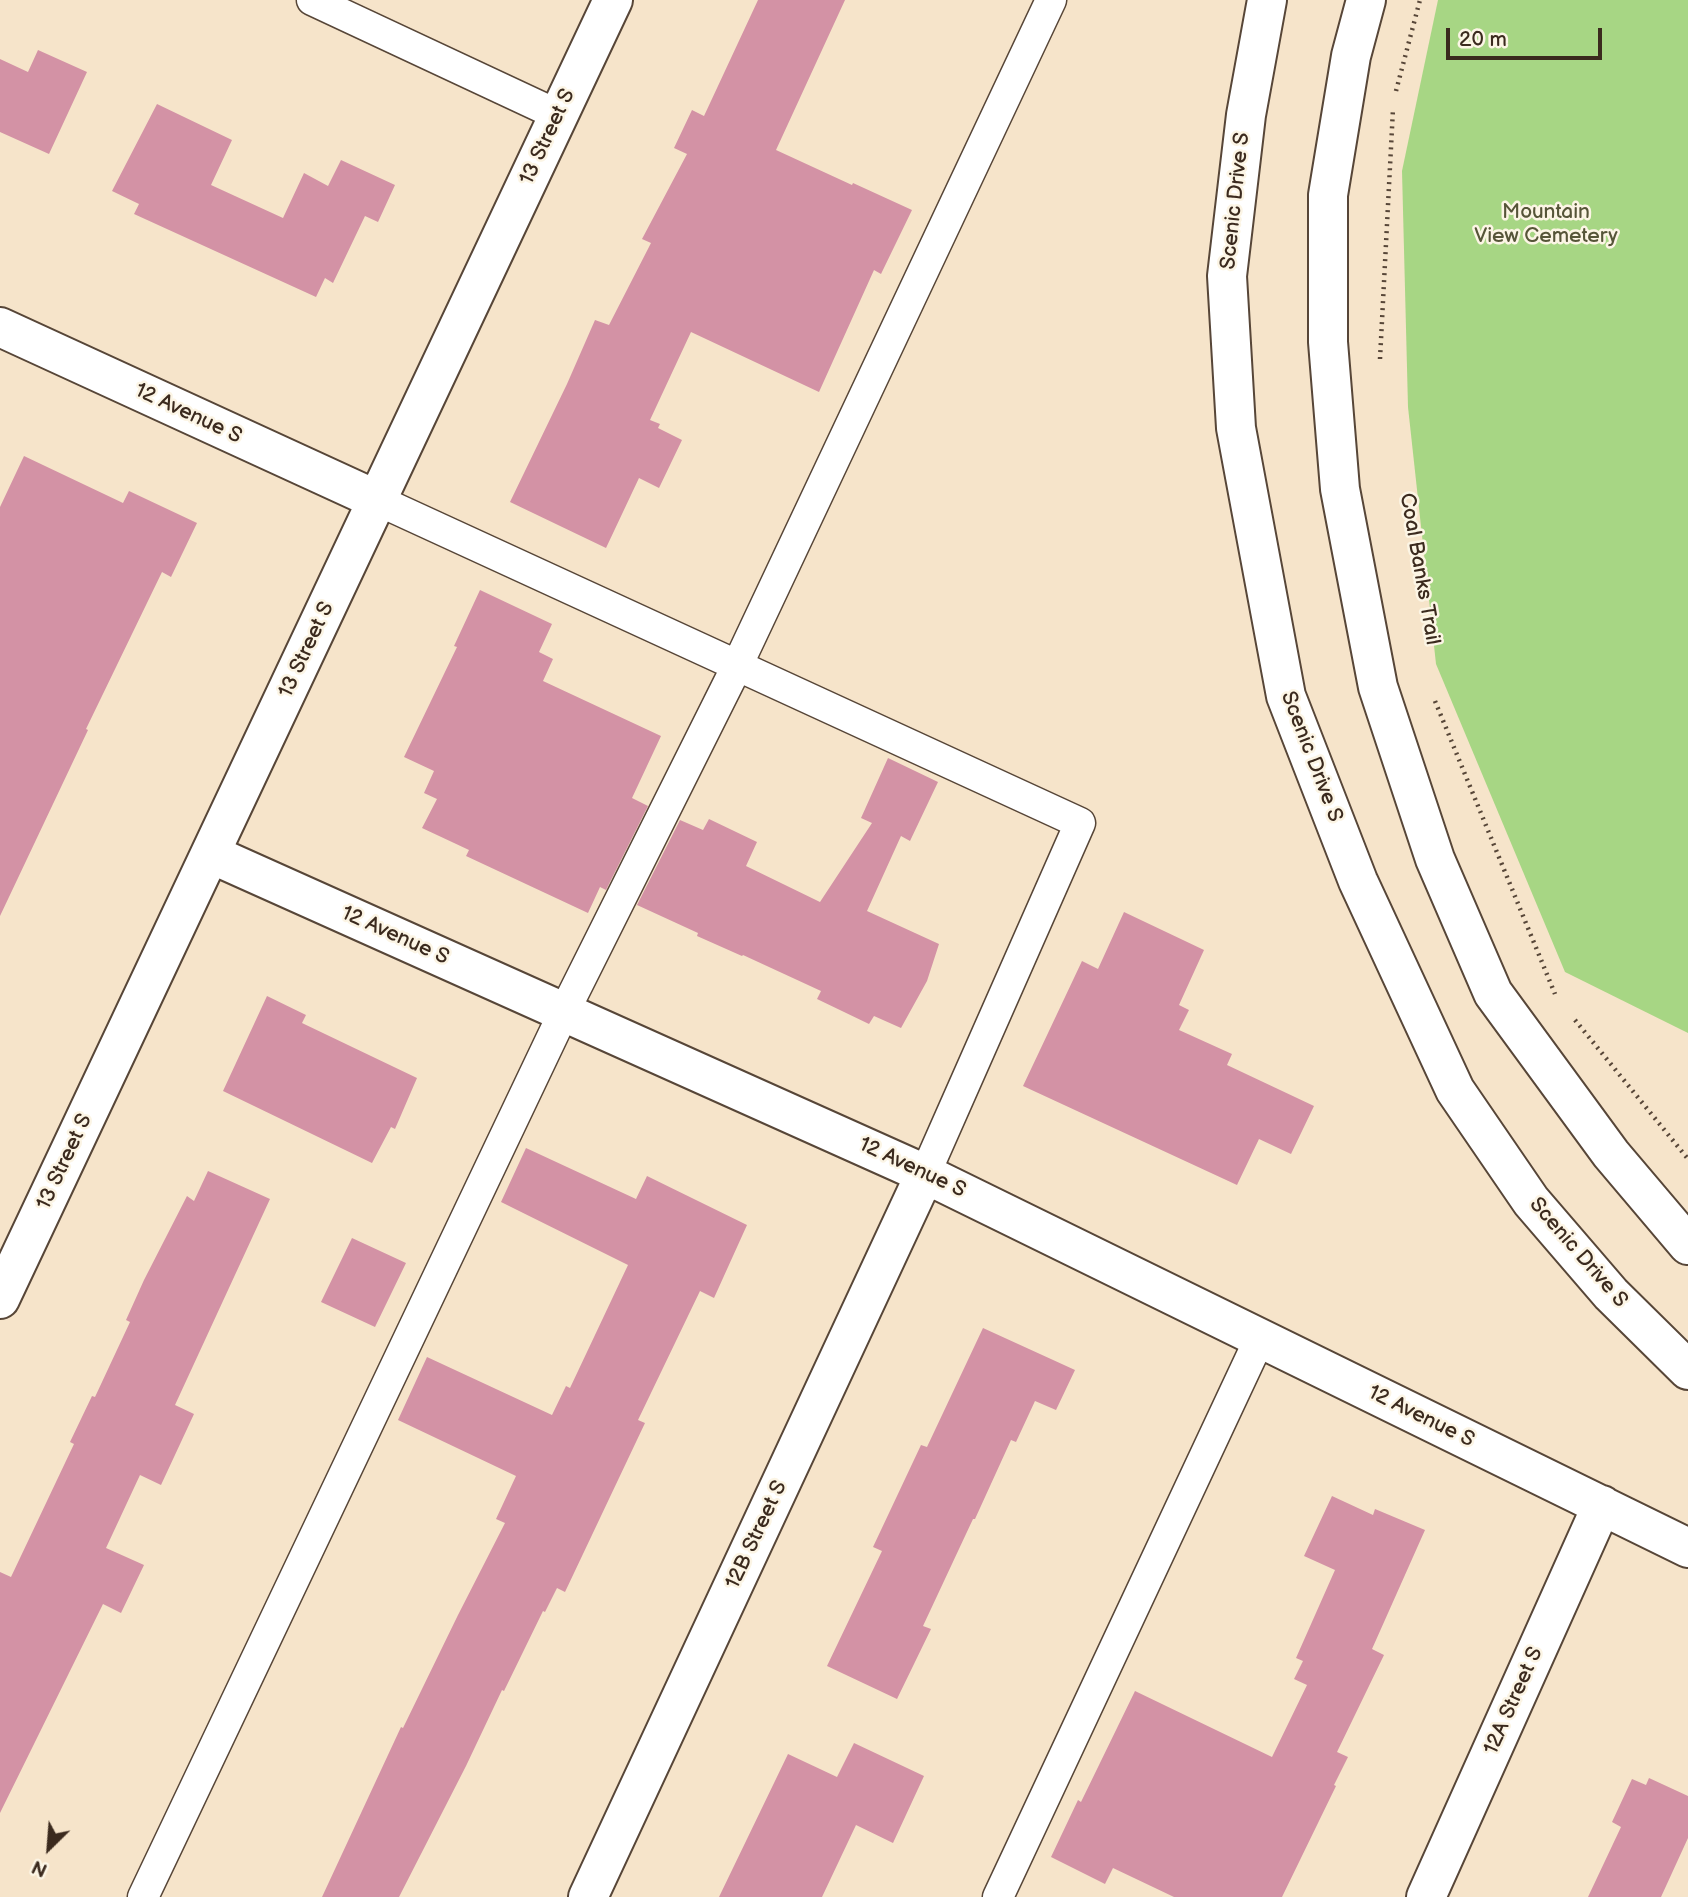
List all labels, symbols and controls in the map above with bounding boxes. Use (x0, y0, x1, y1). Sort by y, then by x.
scale bar (1450, 14, 1606, 58)
text: 20 m (1459, 27, 1507, 52)
street label: 13 Street S (515, 85, 581, 189)
street label: Scenic Drive S (1216, 131, 1256, 271)
park label: Mountain View Cemetery (1474, 200, 1618, 250)
street label: 12 Avenue S (131, 378, 245, 450)
street label: Coal Banks Trail (1393, 491, 1445, 647)
street label: 13 Street S (274, 598, 340, 702)
street label: Scenic Drive S (1275, 688, 1347, 826)
street label: 12 Avenue S (337, 901, 453, 971)
street label: 13 Street S (32, 1110, 98, 1214)
street label: 12 Avenue S (855, 1132, 969, 1204)
street label: Scenic Drive S (1523, 1193, 1633, 1313)
street label: 12 Avenue S (1364, 1380, 1478, 1454)
street label: 12B Street S (721, 1477, 793, 1593)
street label: 12A Street S (1479, 1643, 1549, 1759)
north arrow (14, 1813, 84, 1883)
text: N (29, 1854, 51, 1881)

